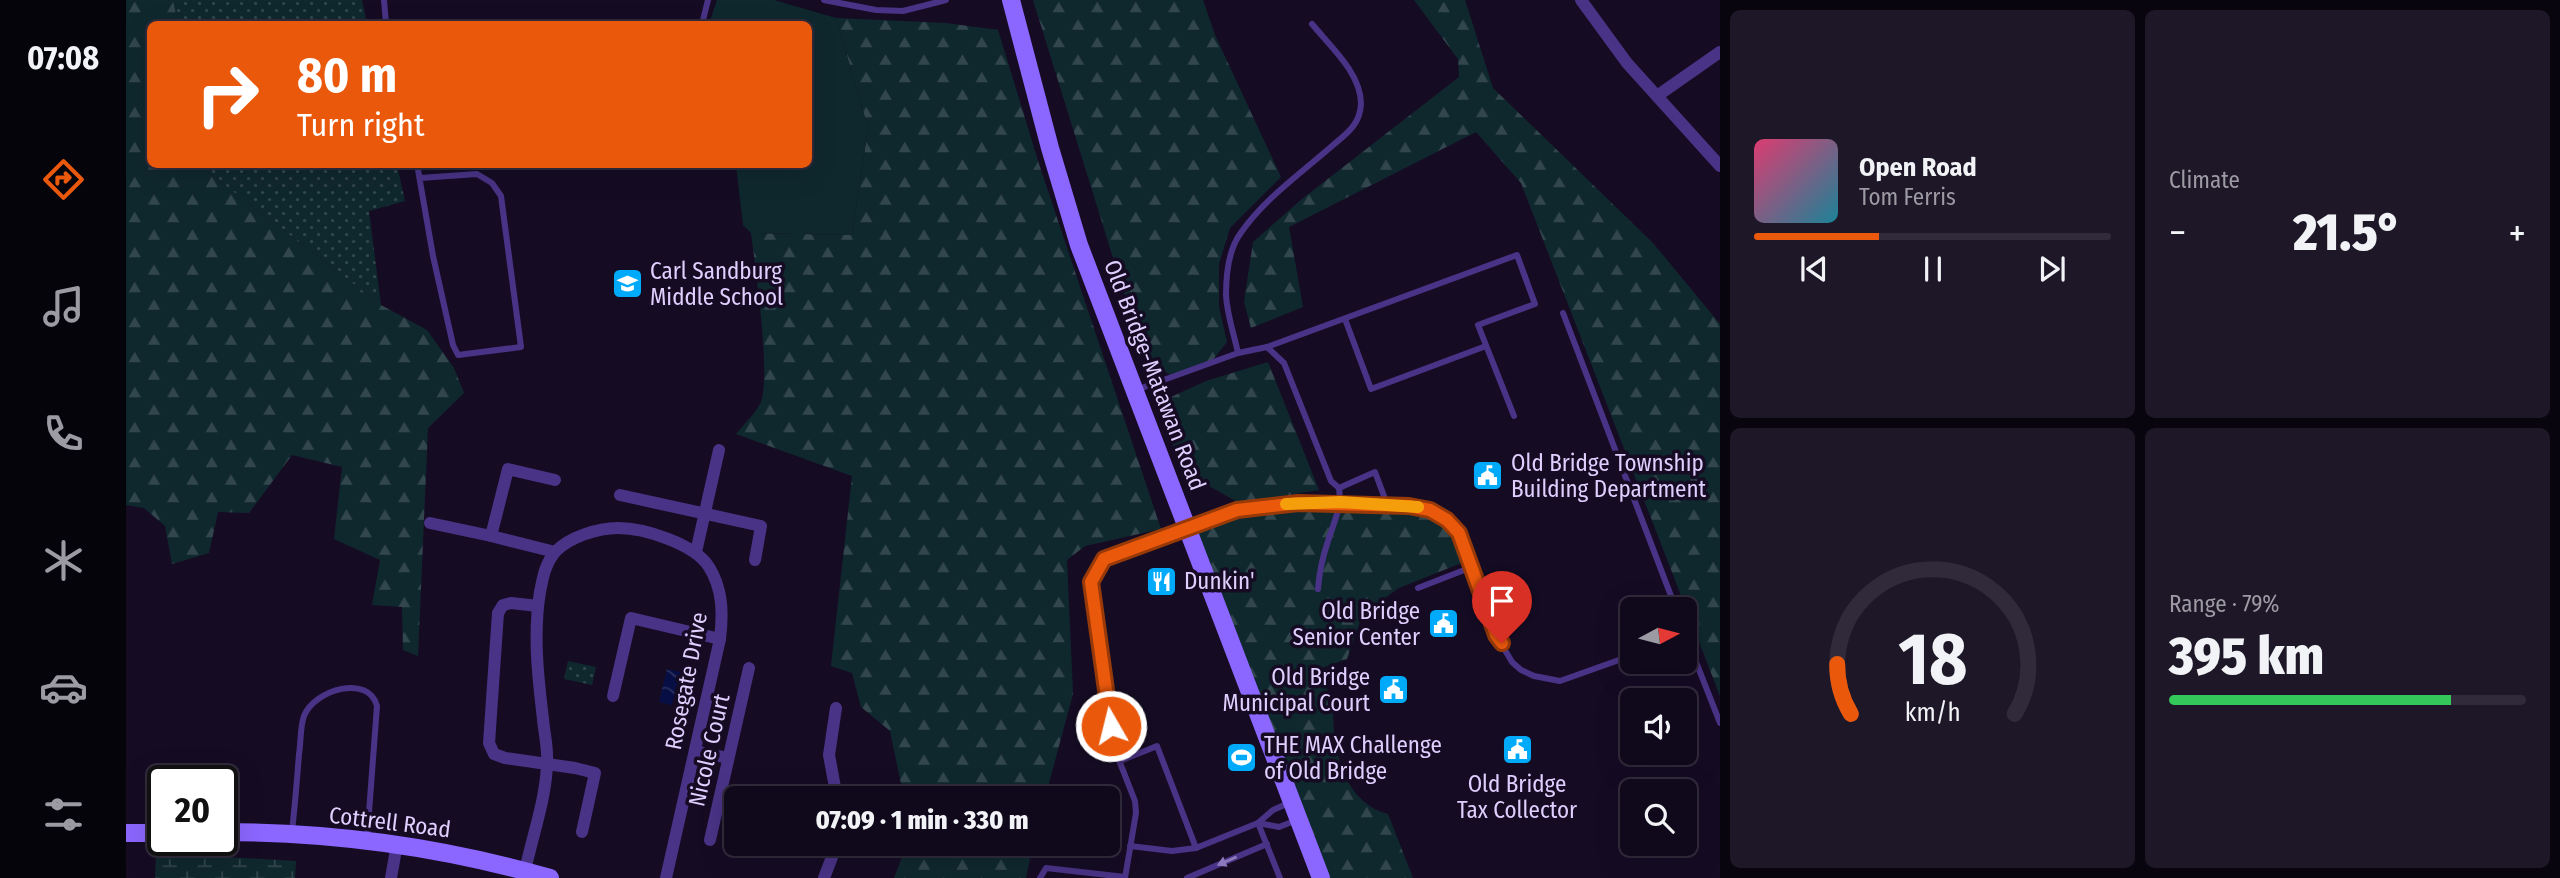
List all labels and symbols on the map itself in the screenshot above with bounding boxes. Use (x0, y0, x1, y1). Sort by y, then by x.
street label: Old Bridge-Matawan Road (1098, 256, 1212, 494)
place label: Carl Sandburg Middle School (650, 257, 783, 311)
school or university icon: Carl Sandburg Middle School (610, 267, 644, 301)
place label: Old Bridge Township Building Department (1511, 449, 1707, 503)
public building icon: Old Bridge Township Building Department (1471, 459, 1505, 493)
restaurant icon: Dunkin' (1144, 564, 1178, 598)
place label: Dunkin' (1184, 567, 1255, 595)
pin (1472, 571, 1532, 643)
place label: Old Bridge Senior Center (1293, 597, 1420, 651)
north arrow (1620, 597, 1698, 674)
public building icon: Old Bridge Senior Center (1426, 607, 1460, 641)
street label: Rosegate Drive (659, 610, 713, 752)
place label: Old Bridge Municipal Court (1223, 663, 1370, 717)
public building icon: Old Bridge Municipal Court (1376, 673, 1410, 707)
position arrow (1074, 689, 1148, 763)
street label: Nicole Court (682, 690, 736, 809)
place label: THE MAX Challenge of Old Bridge (1264, 731, 1442, 785)
public building icon: Old Bridge Tax Collector (1500, 733, 1534, 767)
sports icon: THE MAX Challenge of Old Bridge (1224, 741, 1258, 775)
speed limit sign: 20 (147, 765, 238, 856)
place label: Old Bridge Tax Collector (1457, 770, 1577, 824)
street label: Cottrell Road (328, 801, 452, 843)
one-way arrow (1216, 856, 1237, 867)

